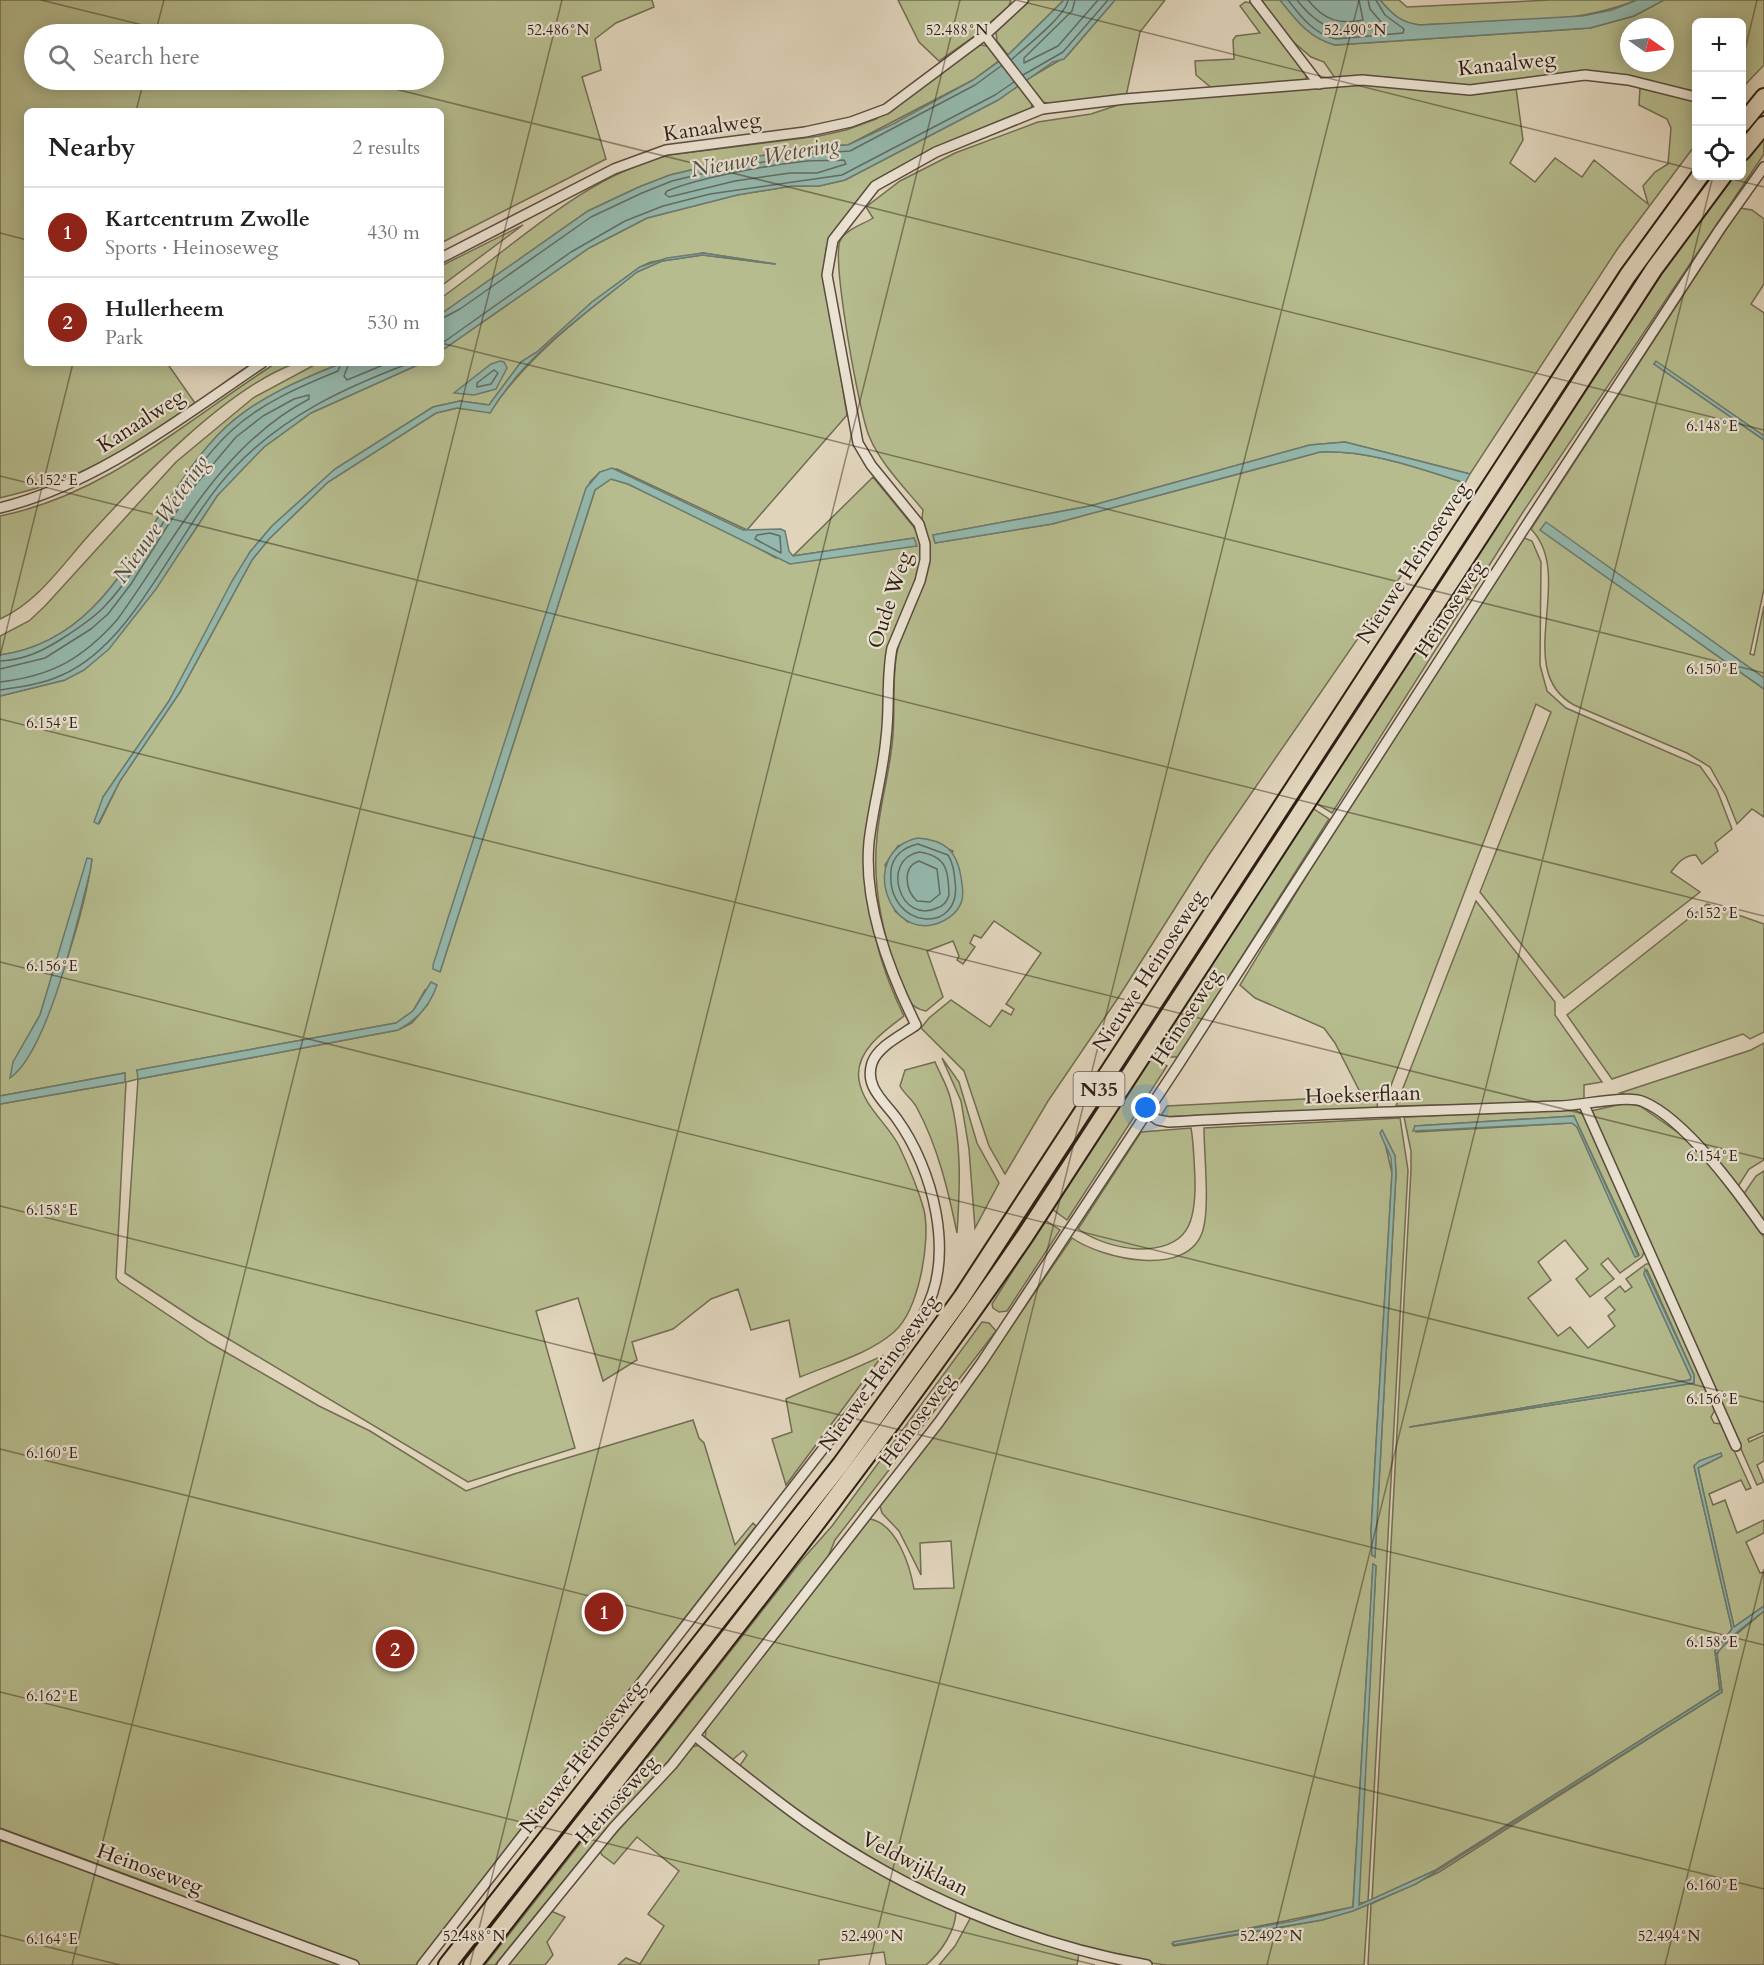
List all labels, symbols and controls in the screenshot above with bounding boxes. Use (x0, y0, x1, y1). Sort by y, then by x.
north arrow (1620, 18, 1674, 72)
map controls (1692, 18, 1746, 180)
button: + (1692, 18, 1746, 72)
text: 52.486°N (527, 20, 590, 40)
text: 52.488°N (926, 20, 989, 40)
text: 52.490°N (1324, 20, 1387, 40)
search box (24, 24, 444, 90)
icon: search (45, 41, 78, 74)
text: Search here (93, 42, 200, 72)
street label: Kanaalweg (1457, 44, 1558, 84)
button: − (1692, 72, 1746, 126)
street label: Kanaalweg (661, 105, 763, 149)
button: locate (1692, 126, 1746, 180)
water label: Nieuwe Wetering (689, 129, 842, 185)
text: Nearby (48, 130, 136, 165)
text: 2 results (352, 134, 420, 161)
text: Kartcentrum Zwolle (105, 204, 310, 234)
text: 1 (62, 219, 73, 246)
text: 430 m (367, 219, 420, 246)
text: Sports · Heinoseweg (105, 234, 278, 261)
text: Hullerheem (105, 294, 224, 324)
text: 2 (62, 309, 73, 336)
text: 530 m (367, 309, 420, 336)
text: Park (105, 324, 143, 351)
street label: Kanaalweg (92, 382, 190, 460)
text: 6.148°E (1686, 416, 1738, 436)
water label: Nieuwe Wetering (106, 449, 216, 589)
text: 6.152°E (26, 470, 78, 490)
street label: Nieuwe Heinoseweg (1351, 477, 1475, 649)
street label: Oude Weg (861, 547, 919, 652)
street label: Heinoseweg (1409, 556, 1491, 662)
text: 6.150°E (1686, 659, 1738, 679)
text: 6.154°E (26, 713, 78, 733)
street label: Nieuwe Heinoseweg (1087, 885, 1211, 1057)
text: 6.152°E (1686, 903, 1738, 923)
text: 6.156°E (26, 956, 78, 976)
street label: Heinoseweg (1145, 964, 1227, 1070)
road number: N35 (1074, 1072, 1124, 1106)
street label: Hoekserflaan (1305, 1078, 1422, 1112)
your location (1131, 1093, 1160, 1122)
text: 6.154°E (1686, 1146, 1738, 1166)
text: 6.158°E (26, 1200, 78, 1220)
street label: Nieuwe Heinoseweg (814, 1290, 944, 1456)
street label: Heinoseweg (874, 1368, 960, 1472)
text: 6.156°E (1686, 1389, 1738, 1409)
text: 6.160°E (26, 1443, 78, 1463)
pin: 1 (584, 1590, 624, 1634)
pin: 2 (376, 1626, 414, 1672)
text: 6.158°E (1686, 1632, 1738, 1652)
street label: Nieuwe Heinoseweg (514, 1675, 650, 1839)
text: 6.162°E (26, 1686, 78, 1706)
street label: Heinoseweg (571, 1750, 663, 1850)
street label: Veldwijklaan (856, 1825, 974, 1903)
street label: Heinoseweg (93, 1836, 207, 1902)
text: 6.160°E (1686, 1875, 1738, 1895)
text: 52.488°N (443, 1926, 506, 1946)
text: 52.490°N (841, 1926, 904, 1946)
text: 52.492°N (1240, 1926, 1303, 1946)
text: 52.494°N (1638, 1926, 1701, 1946)
text: 6.164°E (26, 1929, 78, 1949)

